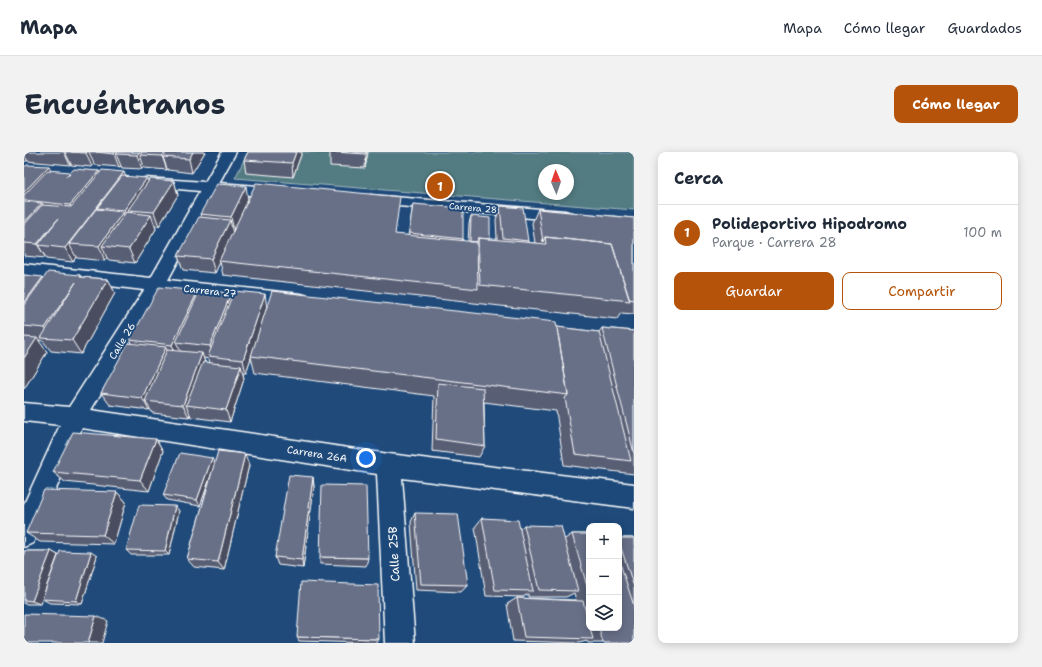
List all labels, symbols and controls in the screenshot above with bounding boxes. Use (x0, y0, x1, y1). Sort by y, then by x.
text: Mapa (20, 15, 77, 40)
text: Mapa (783, 19, 822, 37)
text: Cómo llegar (844, 19, 925, 37)
text: Guardados (947, 19, 1022, 37)
text: Encuéntranos (24, 85, 226, 123)
button: Cómo llegar (894, 85, 1018, 123)
north arrow (538, 164, 574, 200)
text: Cerca (674, 167, 723, 189)
pin: 1 (427, 171, 453, 201)
street label: Carrera 28 (448, 200, 498, 216)
text: Polideportivo Hipodromo (712, 214, 907, 234)
text: 1 (684, 224, 690, 241)
text: 100 m (963, 224, 1002, 241)
text: Parque · Carrera 28 (712, 234, 837, 251)
button: Guardar (674, 272, 834, 310)
button: Compartir (842, 272, 1002, 310)
street label: Carrera 27 (183, 282, 237, 300)
street label: Calle 26 (106, 320, 138, 362)
street label: Carrera 26A (286, 443, 348, 465)
your location (356, 448, 376, 468)
map controls (586, 523, 622, 631)
button: + (586, 523, 622, 559)
street label: Calle 25B (385, 526, 403, 582)
button: − (586, 559, 622, 595)
button: layers (586, 595, 622, 631)

